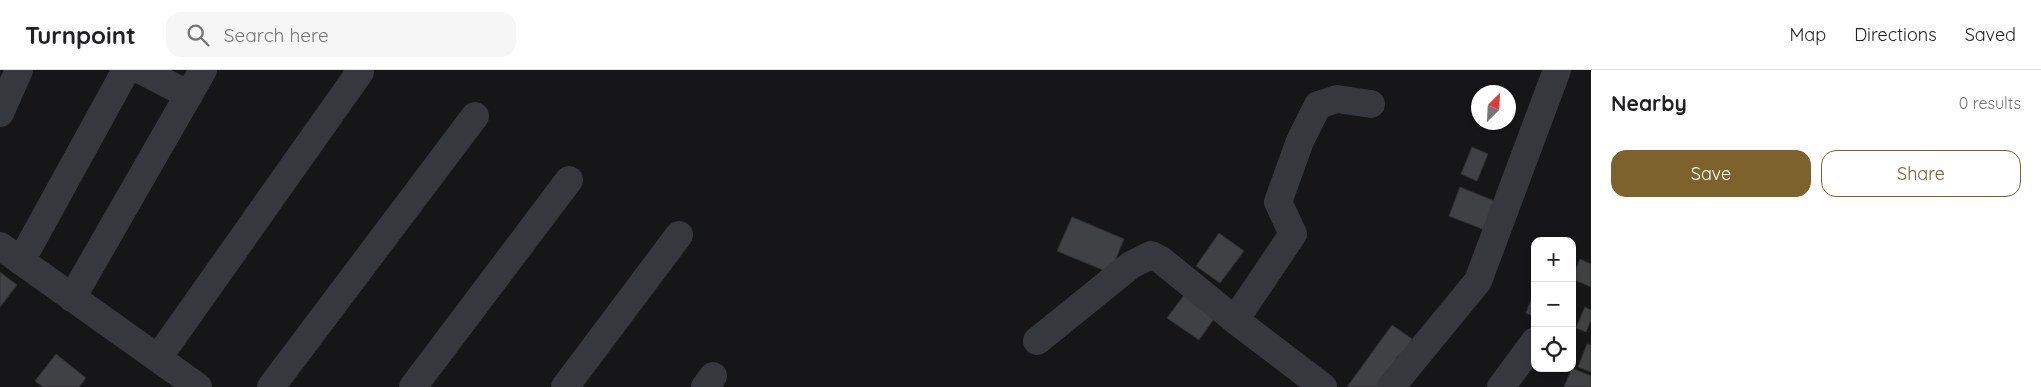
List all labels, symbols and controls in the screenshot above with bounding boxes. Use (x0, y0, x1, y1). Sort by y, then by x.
search box (166, 12, 516, 57)
text: Turnpoint (25, 20, 136, 50)
icon: search (184, 21, 212, 49)
text: Search here (224, 23, 329, 47)
text: Map (1789, 23, 1826, 46)
text: Directions (1854, 23, 1937, 46)
text: Saved (1965, 23, 2016, 46)
north arrow (1471, 85, 1516, 130)
text: Nearby (1611, 90, 1687, 116)
text: 0 results (1959, 93, 2021, 113)
button: Save (1611, 150, 1811, 197)
button: Share (1821, 150, 2021, 197)
map controls (1531, 237, 1576, 372)
button: + (1531, 237, 1576, 282)
button: − (1531, 282, 1576, 327)
button: locate (1531, 327, 1576, 372)

